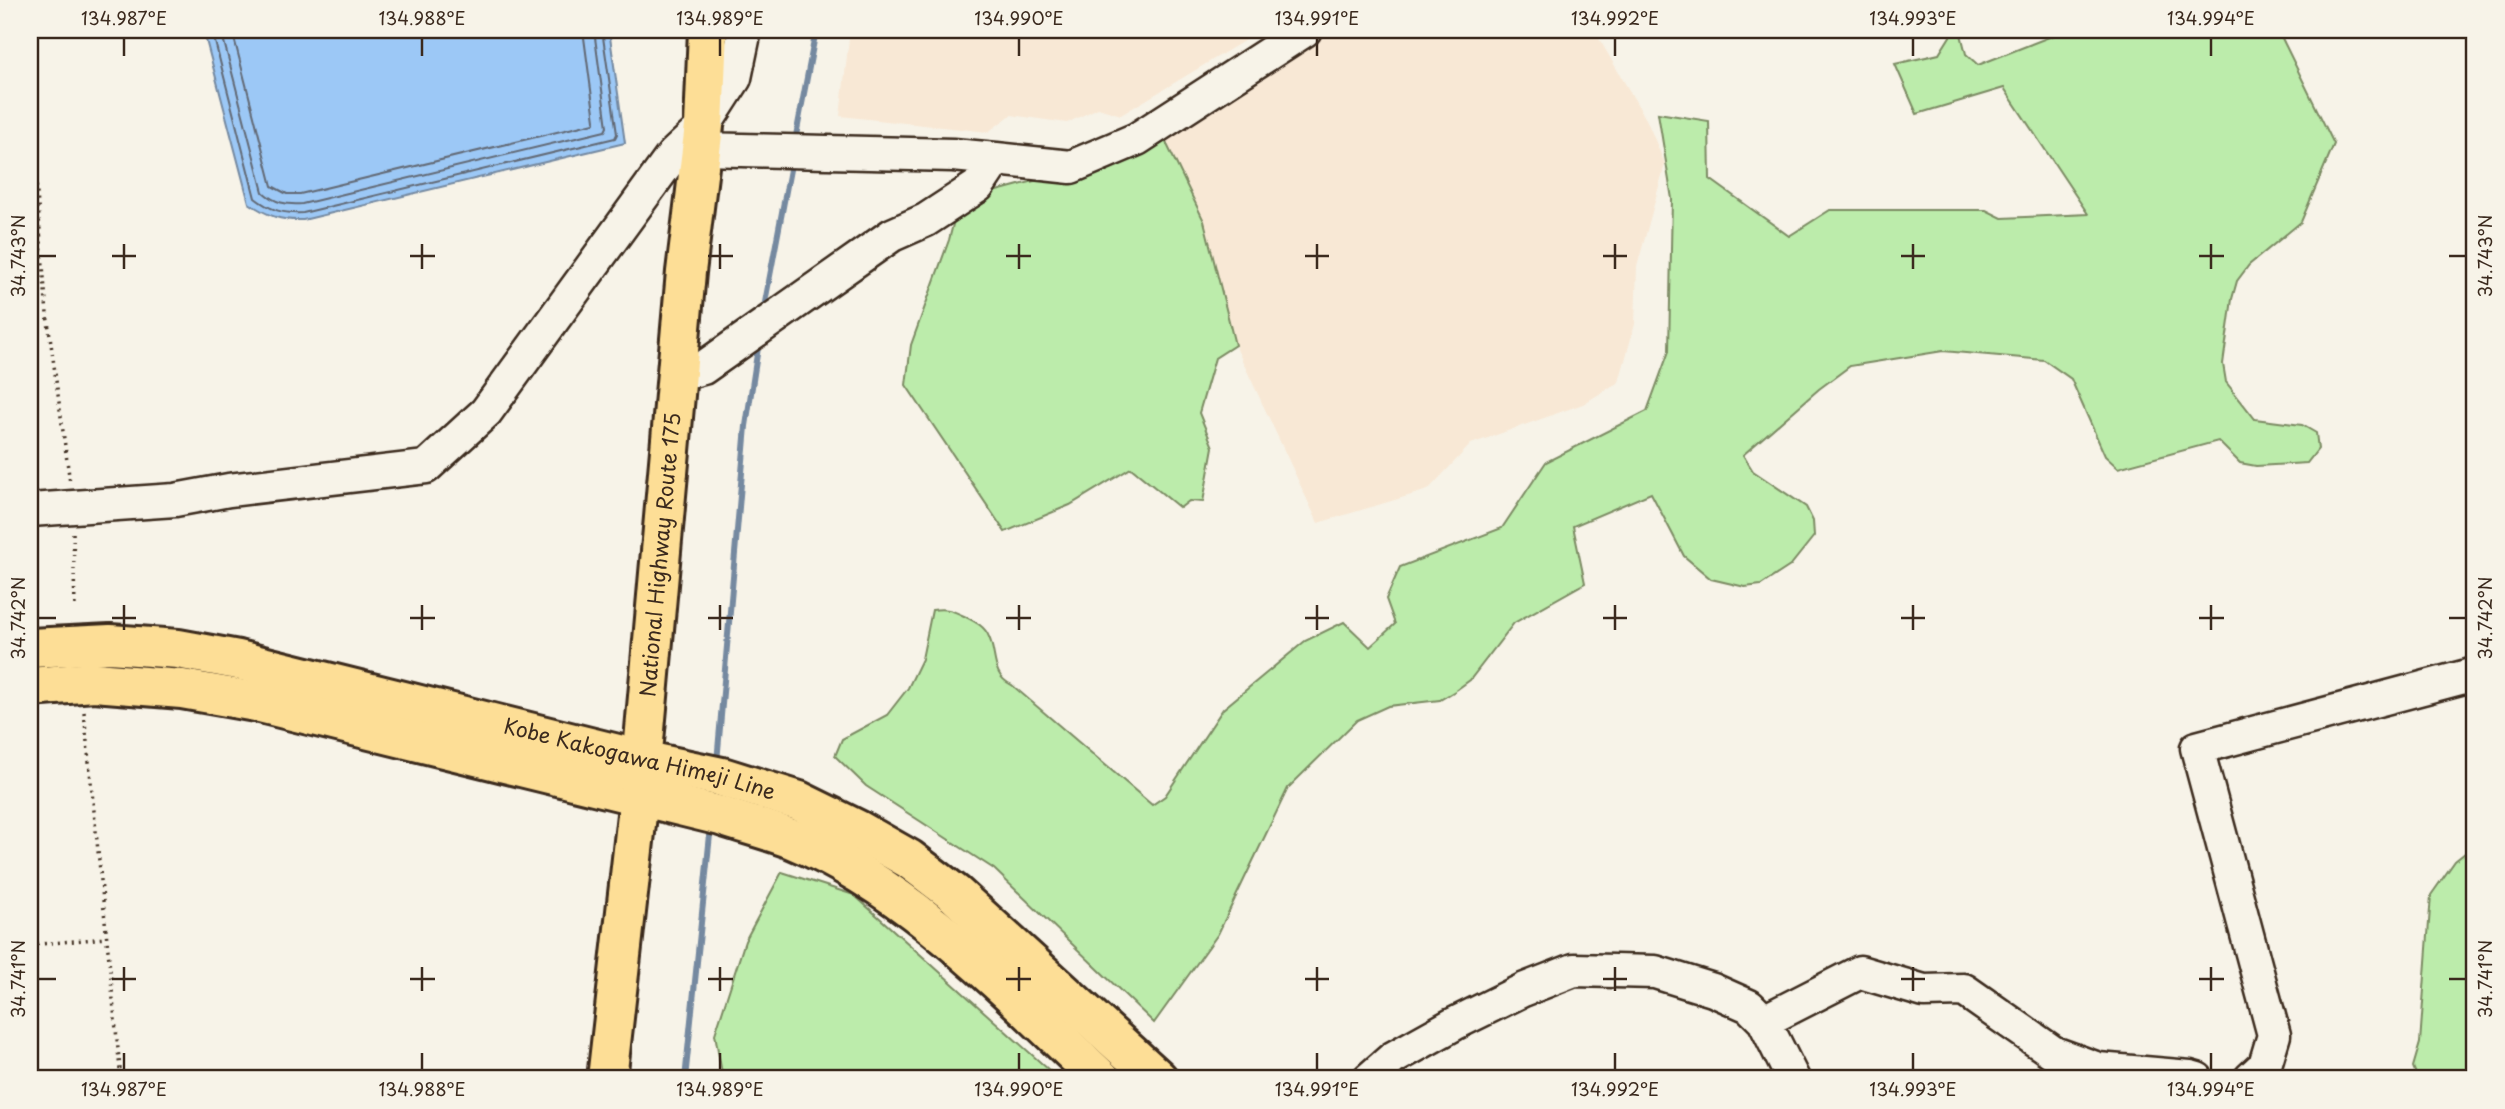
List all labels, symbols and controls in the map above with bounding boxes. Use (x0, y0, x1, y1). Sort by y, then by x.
text: 134.987°E (81, 4, 167, 31)
text: 134.988°E (378, 4, 466, 31)
text: 134.989°E (676, 4, 764, 31)
text: 134.990°E (974, 4, 1064, 31)
text: 134.991°E (1275, 4, 1359, 31)
text: 134.992°E (1571, 4, 1659, 31)
text: 134.993°E (1869, 4, 1957, 31)
text: 134.994°E (2167, 4, 2255, 31)
text: 34.743°N (4, 214, 31, 298)
text: 34.743°N (2471, 214, 2498, 298)
street label: National Highway Route 175 (630, 411, 687, 698)
text: 34.742°N (4, 576, 31, 660)
text: 34.742°N (2471, 576, 2498, 660)
street label: Kobe Kakogawa Himeji Line (501, 708, 780, 807)
text: 34.741°N (4, 940, 31, 1018)
text: 34.741°N (2471, 940, 2498, 1018)
text: 134.987°E (81, 1075, 167, 1102)
text: 134.988°E (378, 1075, 466, 1102)
text: 134.989°E (676, 1075, 764, 1102)
text: 134.990°E (974, 1075, 1064, 1102)
text: 134.991°E (1275, 1075, 1359, 1102)
text: 134.992°E (1571, 1075, 1659, 1102)
text: 134.993°E (1869, 1075, 1957, 1102)
text: 134.994°E (2167, 1075, 2255, 1102)

